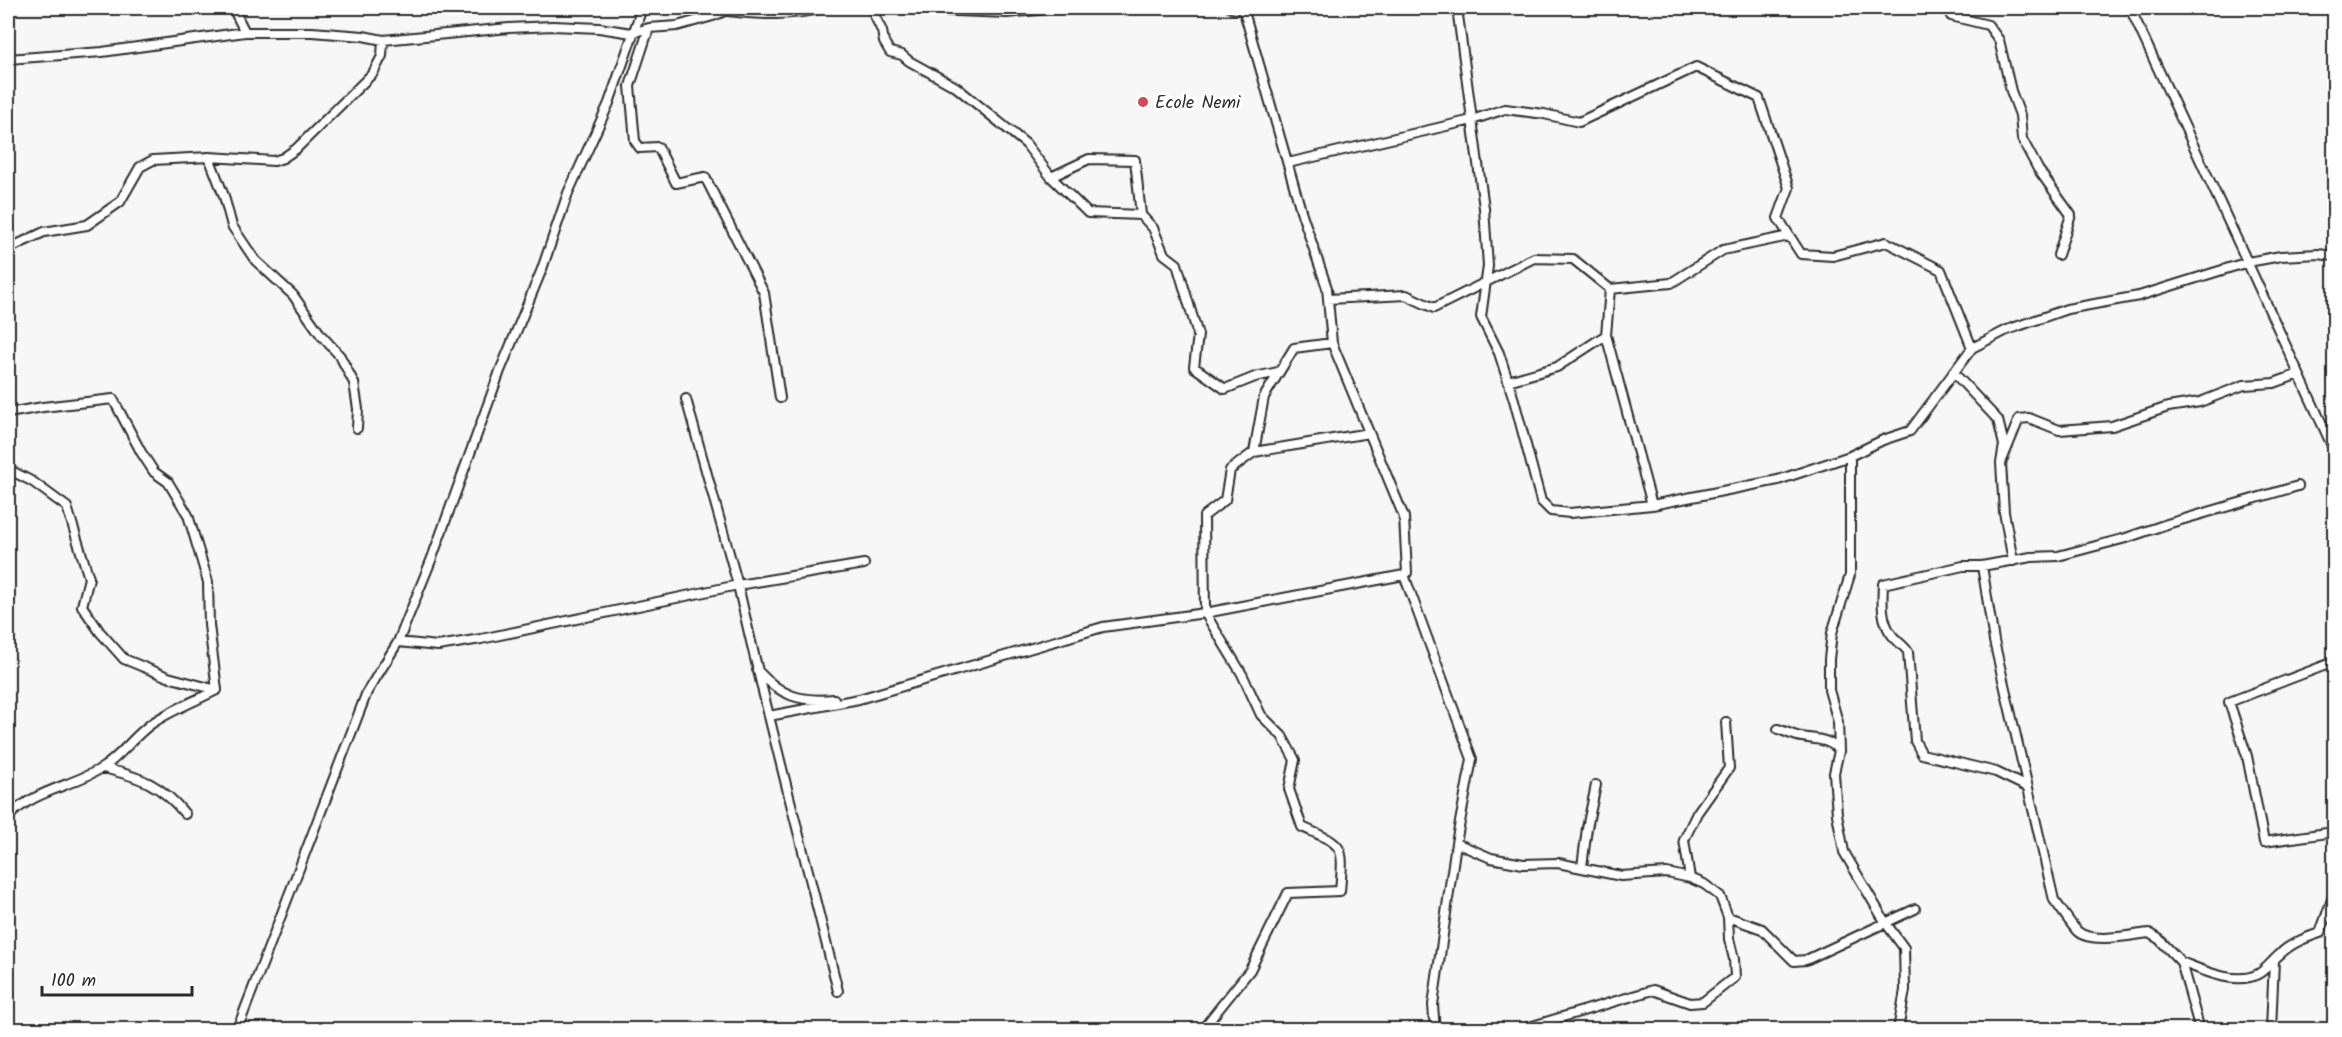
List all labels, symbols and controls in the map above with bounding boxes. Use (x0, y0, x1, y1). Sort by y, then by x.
place label: Ecole Nemi (1155, 89, 1241, 118)
marker: Ecole Nemi (1136, 95, 1150, 109)
scale bar (42, 959, 192, 997)
text: 100 m (51, 967, 96, 996)

